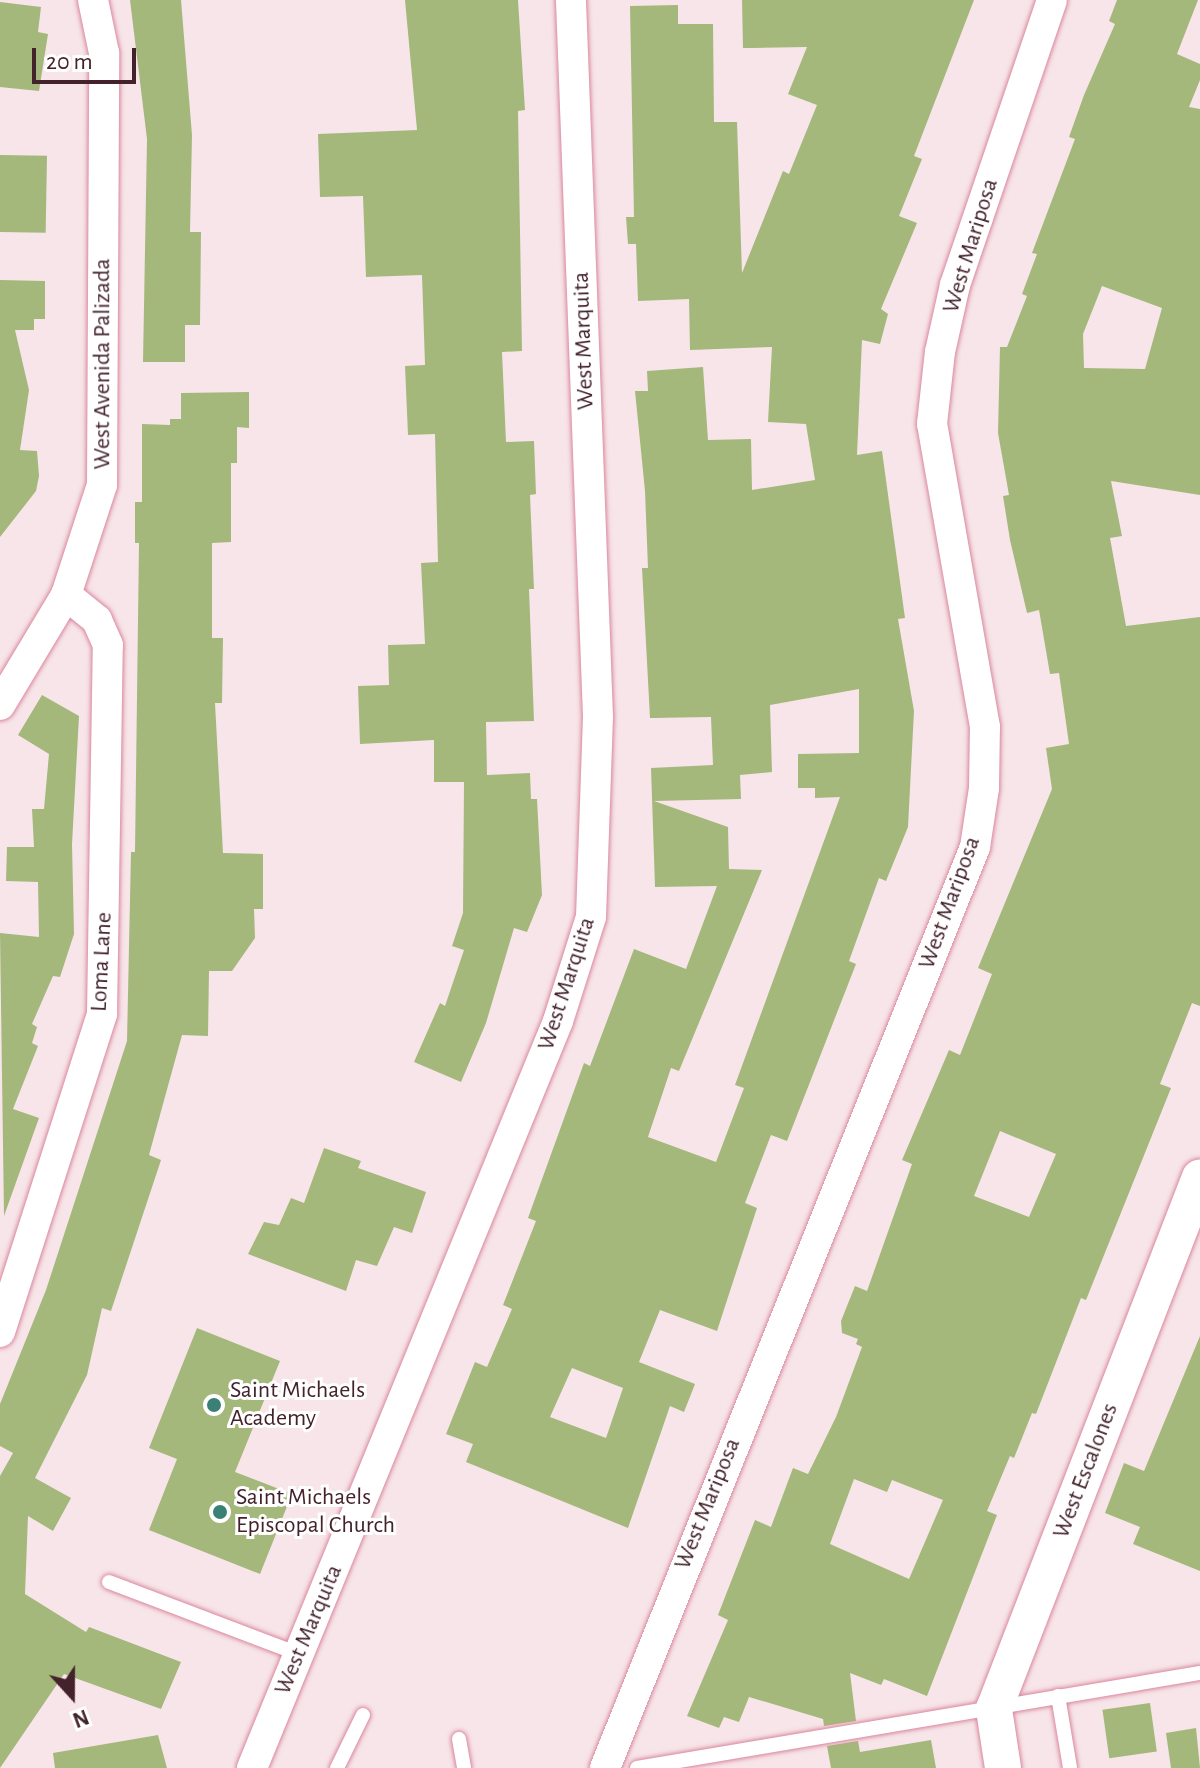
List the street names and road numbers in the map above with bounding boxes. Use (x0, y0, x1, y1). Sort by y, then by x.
street label: West Mariposa (937, 175, 1005, 317)
street label: West Avenida Palizada (89, 258, 117, 470)
street label: West Marquita (567, 271, 601, 411)
street label: West Mariposa (913, 833, 987, 973)
street label: Loma Lane (85, 911, 119, 1013)
street label: West Marquita (532, 914, 602, 1054)
street label: West Escalones (1047, 1399, 1125, 1543)
street label: West Mariposa (669, 1434, 747, 1574)
street label: West Marquita (269, 1561, 349, 1699)

